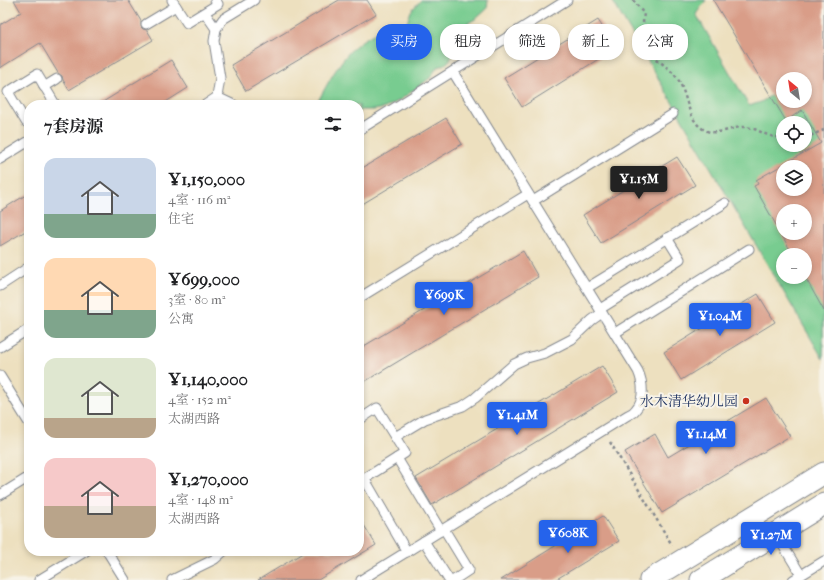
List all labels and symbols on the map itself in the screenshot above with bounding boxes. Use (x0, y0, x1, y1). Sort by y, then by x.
north arrow (776, 72, 812, 108)
pin: ¥1.15M (606, 166, 672, 200)
pin: ¥699K (416, 282, 472, 316)
pin: ¥1.04M (687, 303, 753, 337)
place label: 水木清华幼儿园 (640, 393, 738, 410)
marker: 水木清华幼儿园 (741, 396, 751, 406)
pin: ¥1.41M (484, 402, 550, 436)
pin: ¥1.14M (673, 421, 739, 455)
pin: ¥608K (540, 520, 596, 554)
pin: ¥1.27M (738, 522, 804, 556)

